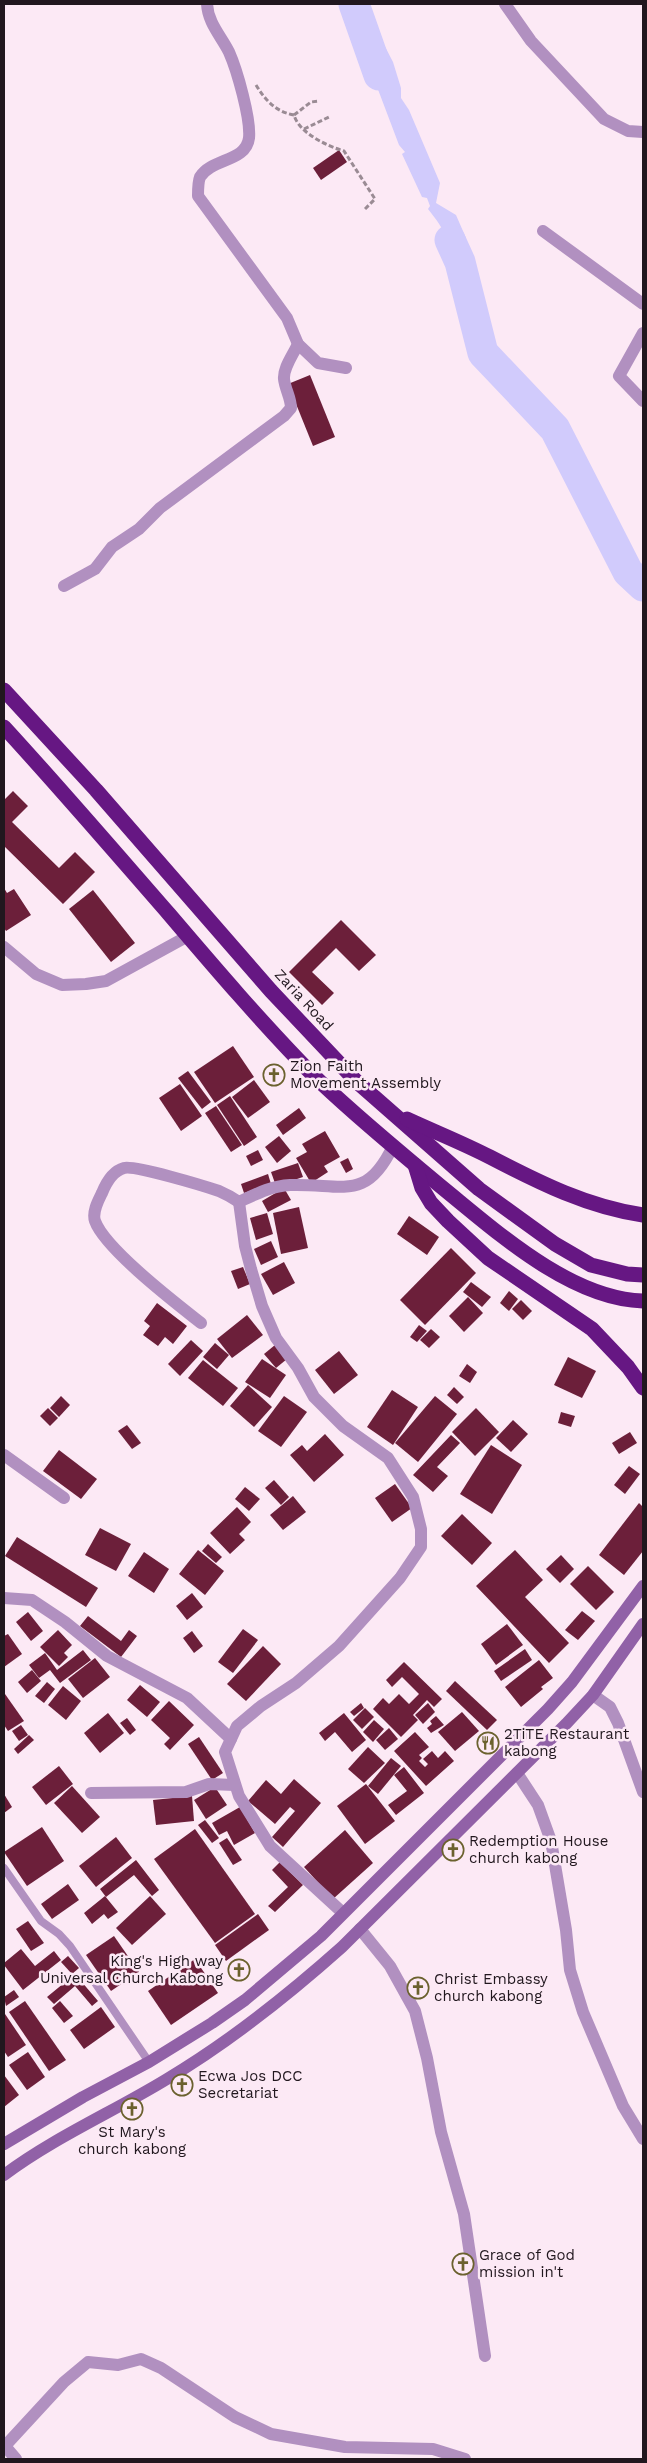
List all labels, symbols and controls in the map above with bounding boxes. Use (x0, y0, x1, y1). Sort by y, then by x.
street label: Zaria Road (271, 965, 337, 1035)
place label: Zion Faith Movement Assembly (290, 1057, 441, 1092)
church icon: Zion Faith Movement Assembly (262, 1063, 286, 1087)
place label: 2TiTE Restaurant kabong (504, 1725, 630, 1760)
restaurant icon: 2TiTE Restaurant kabong (476, 1731, 500, 1755)
place label: Redemption House church kabong (469, 1832, 608, 1867)
church icon: Redemption House church kabong (441, 1838, 465, 1862)
place label: King's High way Universal Church Kabong (40, 1952, 223, 1987)
church icon: King's High way Universal Church Kabong (227, 1958, 251, 1982)
place label: Christ Embassy church kabong (434, 1970, 548, 2005)
church icon: Christ Embassy church kabong (406, 1976, 430, 2000)
place label: Ecwa Jos DCC Secretariat (198, 2067, 303, 2102)
church icon: Ecwa Jos DCC Secretariat (170, 2073, 194, 2097)
church icon: St Mary's church kabong (120, 2097, 144, 2121)
place label: St Mary's church kabong (78, 2123, 186, 2158)
place label: Grace of God mission in't (479, 2246, 575, 2281)
church icon: Grace of God mission in't (451, 2252, 475, 2276)

